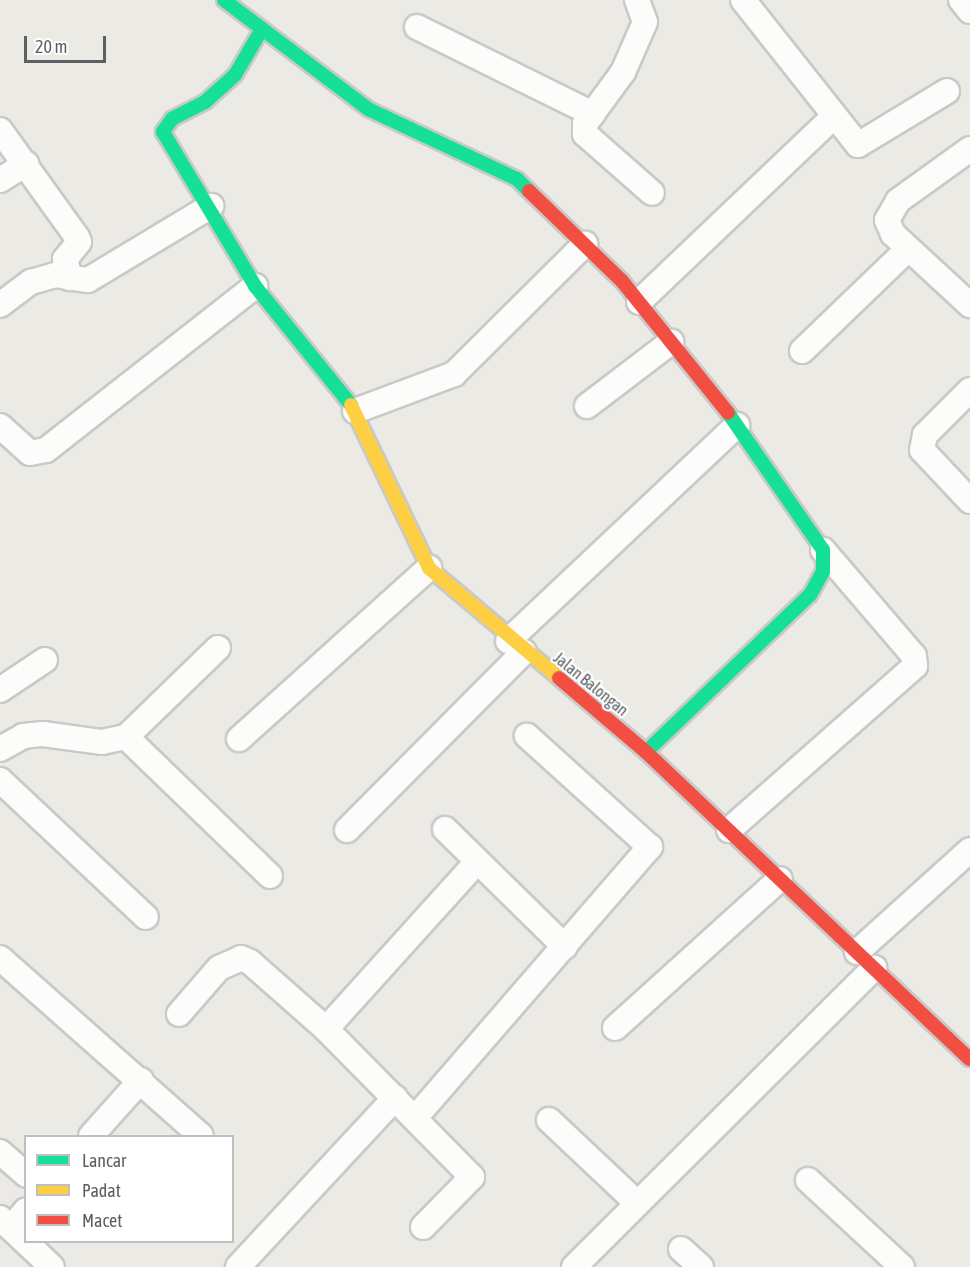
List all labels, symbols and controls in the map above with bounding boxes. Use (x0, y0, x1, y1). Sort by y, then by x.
scale bar (27, 24, 110, 62)
text: 20 m (35, 36, 67, 57)
street label: Jalan Balongan (550, 648, 632, 720)
legend (24, 1135, 234, 1243)
text: Lancar (82, 1150, 126, 1171)
text: Padat (82, 1180, 121, 1201)
text: Macet (82, 1210, 122, 1231)

